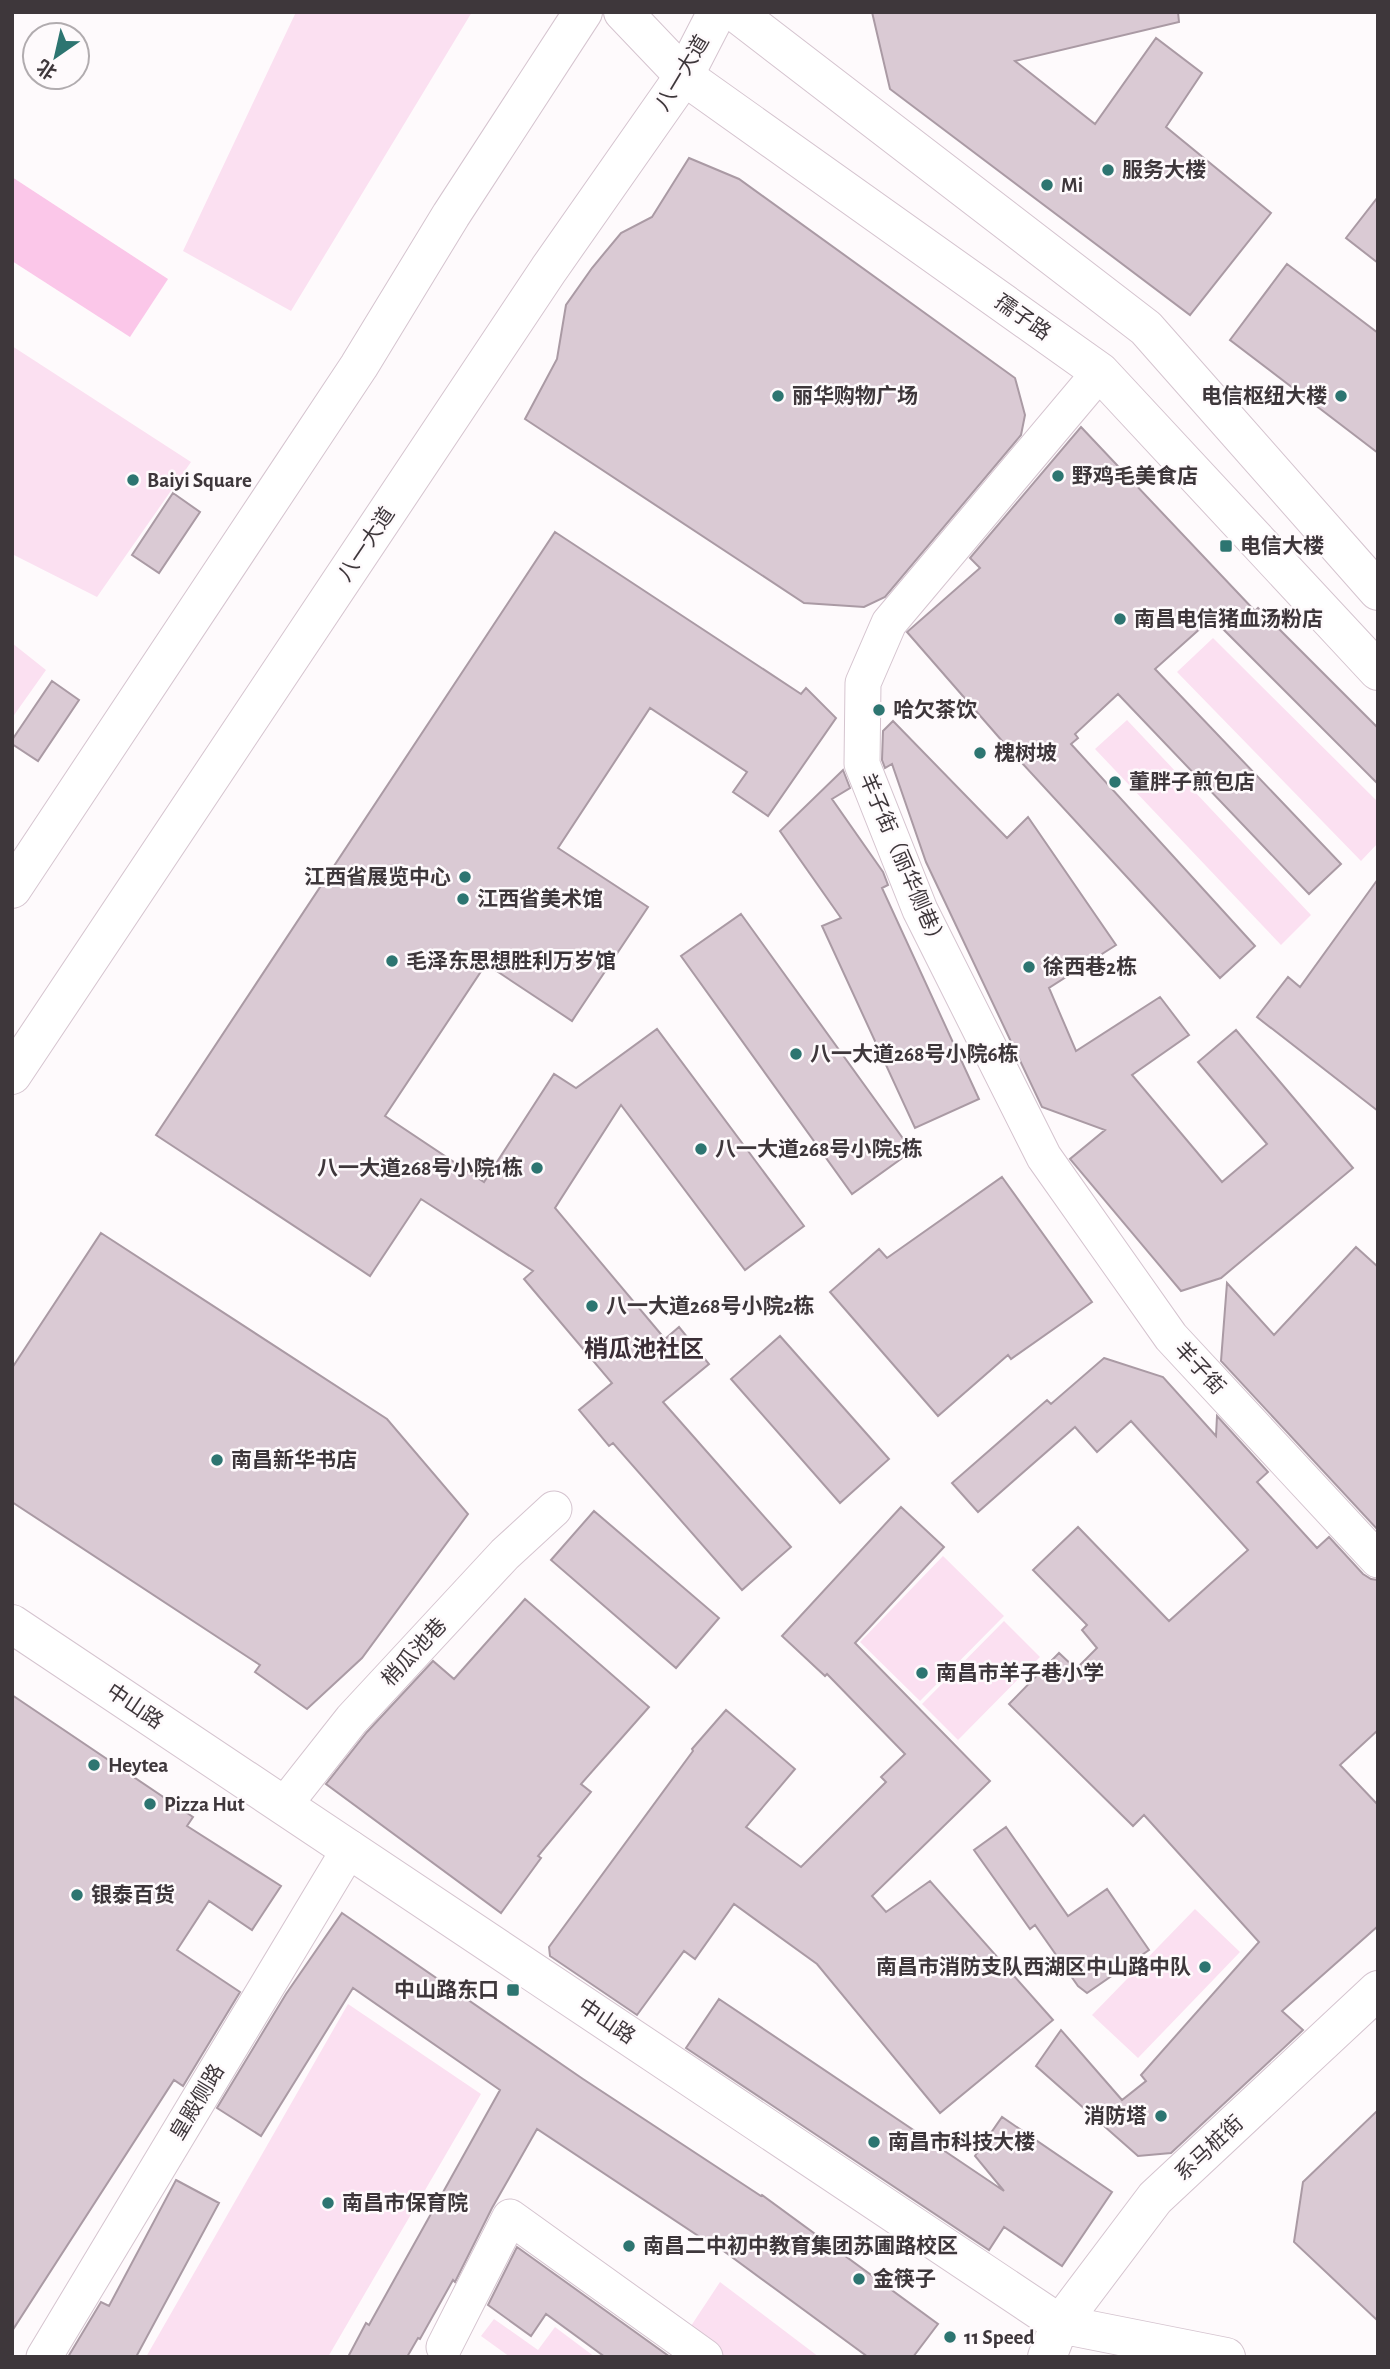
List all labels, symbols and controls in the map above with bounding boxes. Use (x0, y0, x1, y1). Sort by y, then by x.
north arrow (21, 21, 91, 91)
street label: 八一大道 (651, 31, 713, 115)
text: 北 (34, 56, 61, 83)
place label: 服务大楼 (1122, 159, 1206, 181)
marker: 服务大楼 (1100, 162, 1116, 178)
place label: Mi (1061, 175, 1083, 196)
marker: Mi (1039, 177, 1055, 193)
street label: 孺子路 (991, 290, 1055, 344)
place label: 丽华购物广场 (792, 384, 918, 407)
place label: 电信枢纽大楼 (1201, 384, 1327, 407)
marker: 丽华购物广场 (770, 388, 786, 404)
marker: 电信枢纽大楼 (1333, 388, 1349, 404)
place label: 野鸡毛美食店 (1072, 464, 1198, 487)
marker: 野鸡毛美食店 (1050, 468, 1066, 484)
place label: Baiyi Square (147, 470, 252, 491)
marker: Baiyi Square (125, 472, 141, 488)
street label: 八一大道 (333, 503, 399, 585)
place label: 电信大楼 (1240, 534, 1324, 557)
marker: 电信大楼 (1218, 538, 1234, 554)
place label: 南昌电信猪血汤粉店 (1134, 607, 1323, 630)
marker: 南昌电信猪血汤粉店 (1112, 611, 1128, 627)
place label: 哈欠茶饮 (893, 699, 978, 721)
marker: 哈欠茶饮 (871, 702, 887, 718)
place label: 槐树坡 (994, 742, 1057, 764)
marker: 槐树坡 (972, 745, 988, 761)
street label: 羊子街（丽华侧巷） (856, 770, 950, 952)
place label: 董胖子煎包店 (1129, 770, 1255, 793)
marker: 董胖子煎包店 (1107, 774, 1123, 790)
place label: 江西省展览中心 (304, 866, 451, 888)
marker: 江西省展览中心 (457, 869, 473, 885)
place label: 江西省美术馆 (477, 888, 603, 910)
marker: 江西省美术馆 (455, 891, 471, 907)
place label: 毛泽东思想胜利万岁馆 (406, 949, 616, 972)
marker: 毛泽东思想胜利万岁馆 (384, 953, 400, 969)
place label: 徐西巷2栋 (1043, 955, 1137, 978)
marker: 徐西巷2栋 (1021, 959, 1037, 975)
place label: 八一大道268号小院6栋 (810, 1042, 1019, 1065)
marker: 八一大道268号小院6栋 (788, 1046, 804, 1062)
place label: 八一大道268号小院5栋 (715, 1137, 922, 1160)
marker: 八一大道268号小院5栋 (693, 1141, 709, 1157)
place label: 八一大道268号小院1栋 (317, 1156, 523, 1179)
marker: 八一大道268号小院1栋 (529, 1160, 545, 1176)
place label: 八一大道268号小院2栋 (606, 1294, 814, 1317)
marker: 八一大道268号小院2栋 (584, 1298, 600, 1314)
district label: 梢瓜池社区 (584, 1336, 704, 1362)
street label: 羊子街 (1170, 1337, 1230, 1399)
place label: 南昌新华书店 (231, 1448, 357, 1471)
marker: 南昌新华书店 (209, 1452, 225, 1468)
street label: 梢瓜池巷 (377, 1614, 451, 1690)
place label: 南昌市羊子巷小学 (936, 1661, 1104, 1684)
marker: 南昌市羊子巷小学 (914, 1665, 930, 1681)
street label: 中山路 (103, 1679, 167, 1733)
place label: Heytea (108, 1755, 168, 1776)
marker: Heytea (86, 1757, 102, 1773)
place label: Pizza Hut (164, 1794, 245, 1815)
marker: Pizza Hut (142, 1796, 158, 1812)
place label: 银泰百货 (91, 1883, 175, 1906)
marker: 银泰百货 (69, 1887, 85, 1903)
place label: 南昌市消防支队西湖区中山路中队 (876, 1956, 1191, 1978)
marker: 南昌市消防支队西湖区中山路中队 (1197, 1959, 1213, 1975)
place label: 中山路东口 (394, 1978, 499, 2001)
marker: 中山路东口 (505, 1982, 521, 1998)
street label: 中山路 (575, 1994, 639, 2048)
street label: 皇殿侧路 (166, 2060, 228, 2144)
place label: 消防塔 (1084, 2105, 1147, 2127)
marker: 消防塔 (1153, 2108, 1169, 2124)
street label: 系马桩街 (1171, 2111, 1247, 2185)
place label: 南昌市科技大楼 (888, 2131, 1035, 2153)
marker: 南昌市科技大楼 (866, 2134, 882, 2150)
place label: 南昌市保育院 (342, 2191, 468, 2214)
marker: 南昌市保育院 (320, 2195, 336, 2211)
place label: 南昌二中初中教育集团苏圃路校区 (643, 2234, 958, 2257)
marker: 南昌二中初中教育集团苏圃路校区 (621, 2238, 637, 2254)
place label: 金筷子 (873, 2267, 936, 2290)
marker: 金筷子 (851, 2271, 867, 2287)
place label: 11 Speed (964, 2327, 1035, 2348)
marker: 11 Speed (942, 2329, 958, 2345)

